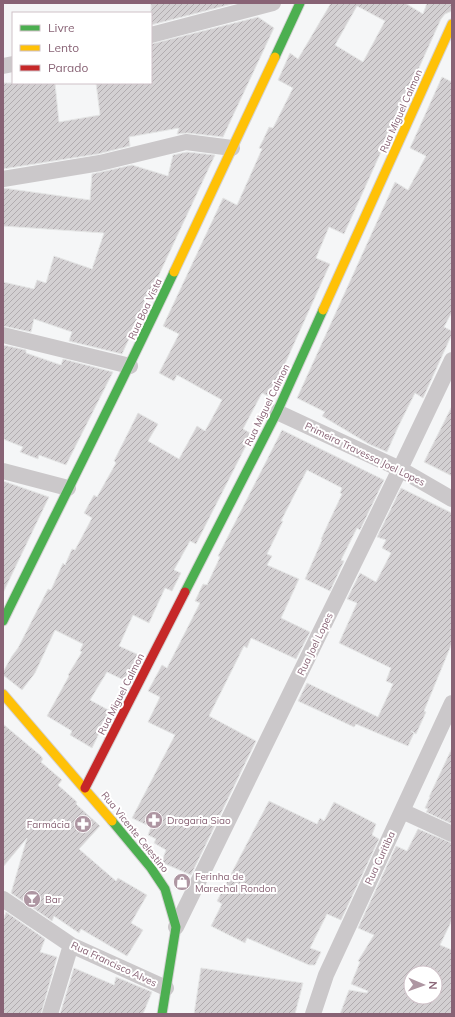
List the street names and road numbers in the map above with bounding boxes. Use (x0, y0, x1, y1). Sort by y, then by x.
street label: Rua Miguel Calmon (377, 67, 425, 155)
street label: Rua Boa Vista (125, 276, 165, 342)
street label: Rua Miguel Calmon (241, 362, 293, 448)
street label: Primeira Travessa Joel Lopes (303, 419, 427, 489)
street label: Rua Joel Lopes (294, 610, 336, 678)
street label: Rua Miguel Calmon (95, 651, 147, 737)
street label: Rua Vicente Celestino (98, 789, 172, 875)
street label: Rua Curitiba (362, 829, 398, 887)
street label: Rua Francisco Alves (69, 938, 159, 990)

